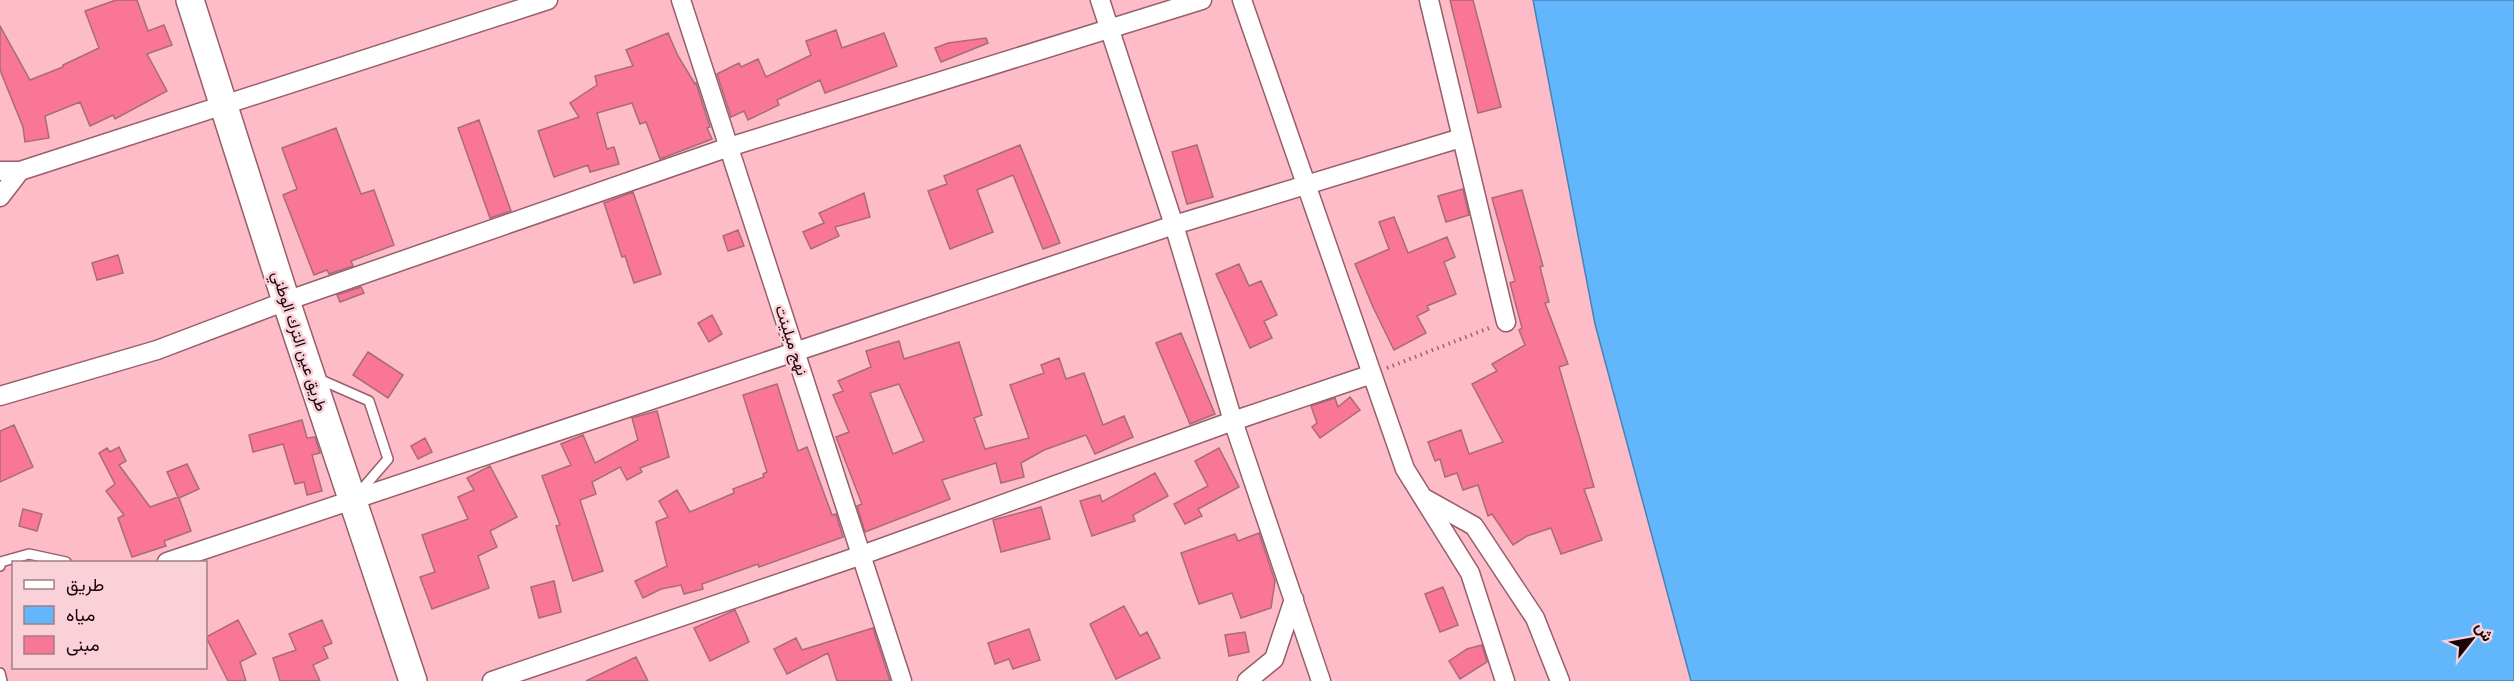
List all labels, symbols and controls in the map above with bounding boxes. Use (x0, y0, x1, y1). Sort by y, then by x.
street label: طريق عين الترك الوطني (264, 268, 332, 415)
street label: نهج ميلينت (769, 302, 813, 378)
legend (12, 561, 207, 669)
text: طريق (66, 573, 104, 596)
text: مياه (66, 603, 95, 626)
north arrow (2442, 609, 2502, 669)
text: ش (2471, 618, 2498, 645)
text: مبنى (66, 633, 100, 656)

